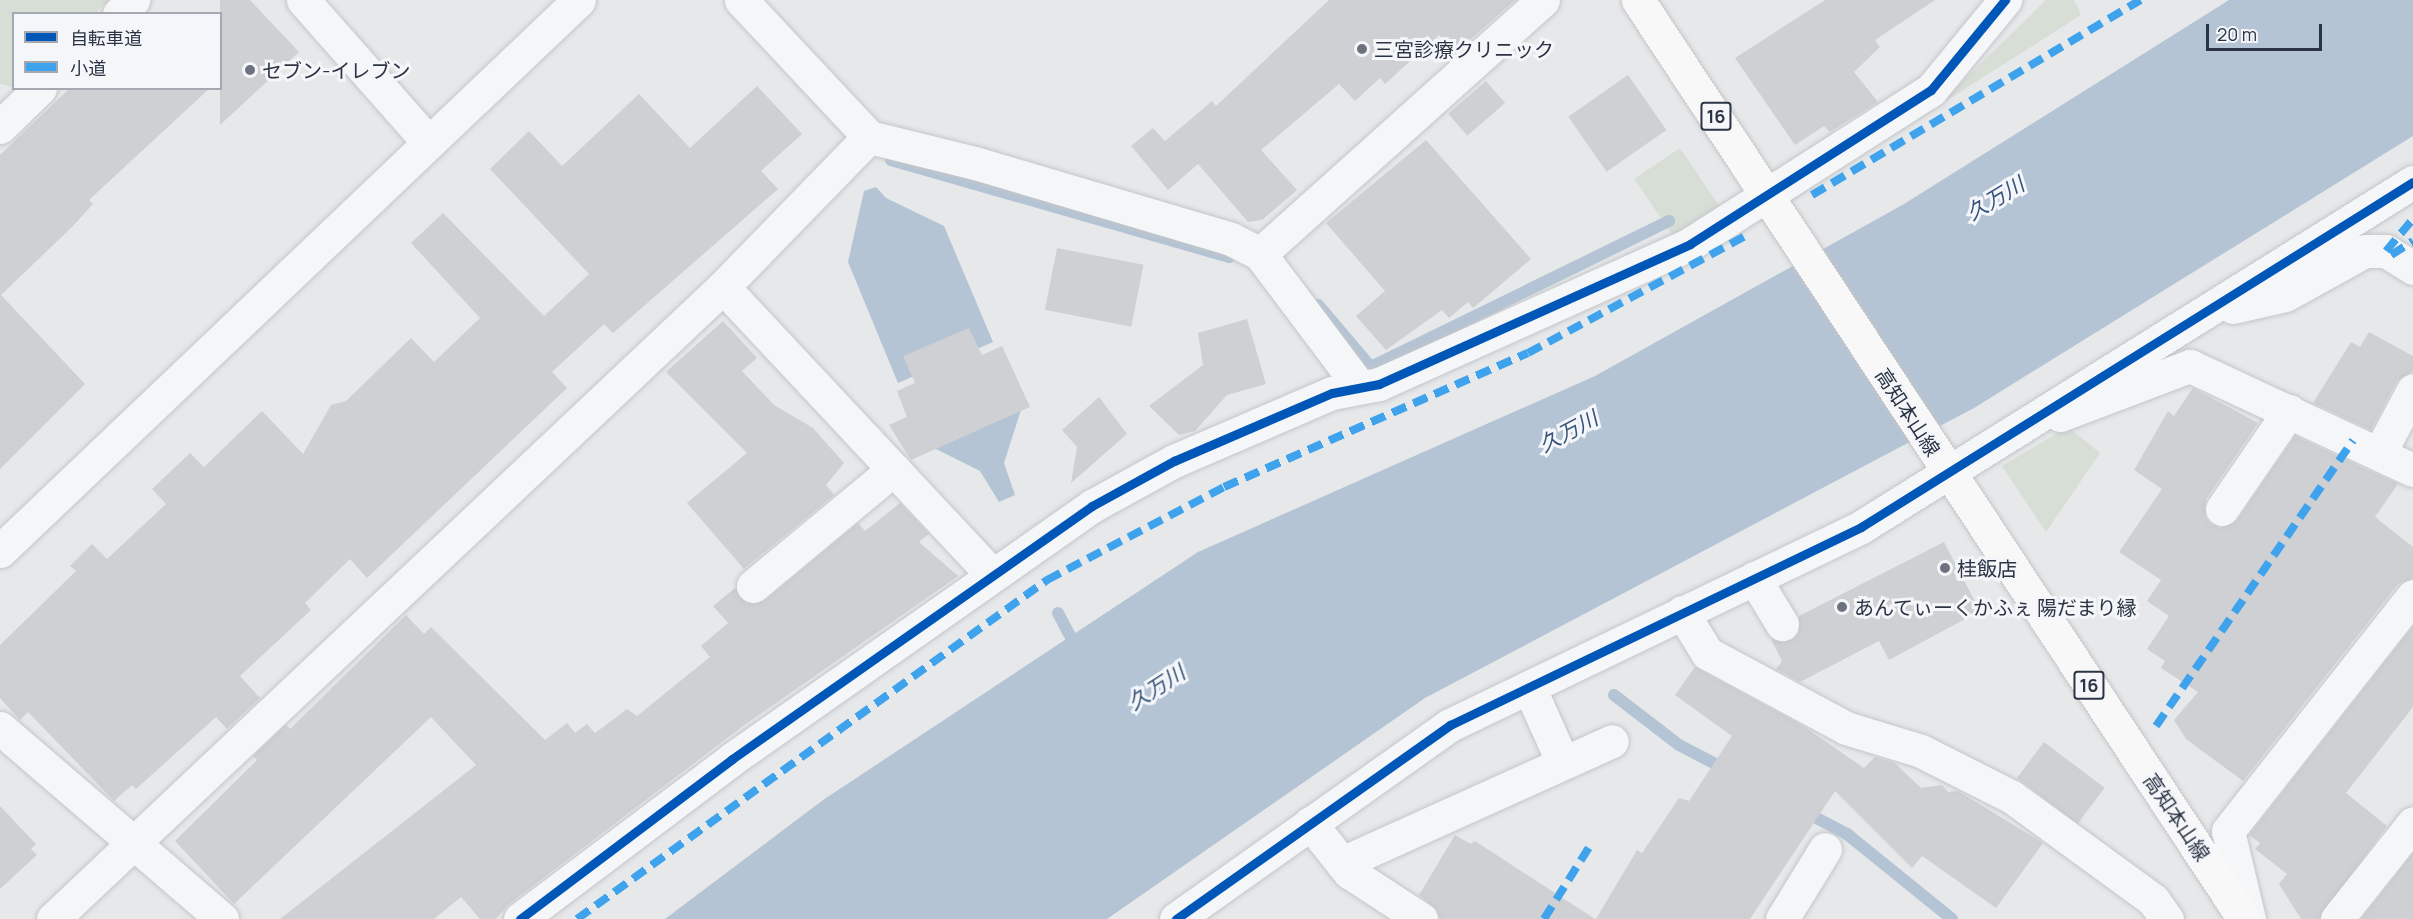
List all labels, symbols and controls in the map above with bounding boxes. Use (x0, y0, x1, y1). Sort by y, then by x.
legend (12, 12, 222, 90)
scale bar (2209, 12, 2324, 50)
text: 20 m (2217, 22, 2257, 46)
text: 自転車道 (70, 26, 142, 50)
place label: 三宮診療クリニック (1374, 37, 1554, 61)
marker: 三宮診療クリニック (1355, 42, 1369, 56)
text: 小道 (70, 56, 106, 80)
place label: セブン-イレブン (262, 58, 410, 82)
marker: セブン-イレブン (243, 63, 257, 77)
road number: 16 (1700, 101, 1732, 131)
water label: 久万川 (1962, 171, 2028, 225)
street label: 高知本山線 (1871, 364, 1945, 460)
water label: 久万川 (1534, 405, 1602, 457)
place label: 桂飯店 (1957, 556, 2017, 580)
marker: 桂飯店 (1938, 561, 1952, 575)
place label: あんてぃーくかふぇ 陽だまり縁 (1854, 595, 2138, 619)
marker: あんてぃーくかふぇ 陽だまり縁 (1835, 600, 1849, 614)
water label: 久万川 (1123, 659, 1189, 715)
road number: 16 (2072, 670, 2106, 700)
street label: 高知本山線 (2139, 769, 2215, 865)

